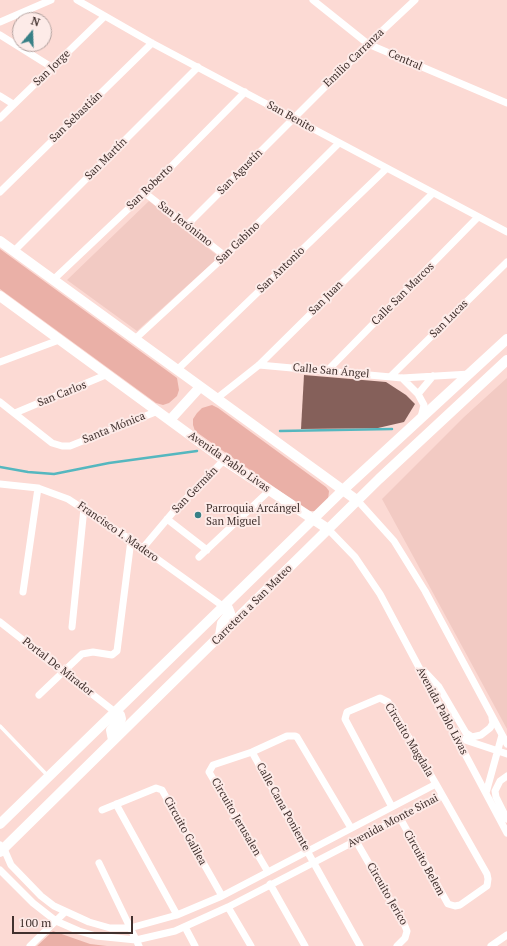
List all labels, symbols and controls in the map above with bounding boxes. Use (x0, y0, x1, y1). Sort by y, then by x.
north arrow (12, 12, 52, 52)
text: N (29, 14, 42, 30)
street label: Emilio Carranza (321, 26, 387, 90)
street label: San Jorge (31, 47, 73, 89)
street label: Central (386, 47, 424, 73)
street label: San Sebastián (47, 89, 105, 145)
street label: San Benito (265, 98, 317, 136)
street label: San Martín (82, 135, 130, 183)
street label: San Agustín (215, 147, 265, 197)
street label: San Roberto (124, 162, 176, 212)
street label: San Jerónimo (155, 199, 215, 249)
street label: San Gabino (213, 219, 263, 267)
street label: San Antonio (255, 244, 307, 296)
street label: Calle San Marcos (369, 260, 437, 328)
street label: San Juan (306, 278, 346, 318)
street label: San Lucas (427, 297, 471, 341)
street label: Calle San Ángel (292, 361, 370, 381)
street label: San Carlos (36, 378, 88, 410)
street label: Santa Mónica (81, 409, 147, 447)
street label: Avenida Pablo Livas (185, 429, 273, 495)
street label: San Germán (170, 464, 220, 516)
street label: Francisco I. Madero (75, 499, 161, 565)
place label: Parroquia Arcángel San Miguel (206, 502, 300, 528)
marker: Parroquia Arcángel San Miguel (193, 510, 203, 520)
street label: Carretera a San Mateo (209, 562, 295, 648)
street label: Portal De Mirador (20, 635, 96, 699)
street label: Avenida Pablo Livas (413, 665, 471, 757)
street label: Circuito Magdala (382, 701, 436, 779)
street label: Calle Cana Poniente (253, 761, 313, 853)
street label: Circuito Jerusalen (208, 776, 264, 858)
street label: Avenida Monte Sinai (345, 791, 441, 851)
street label: Circuito Galilea (161, 794, 209, 868)
street label: Circuito Belem (401, 828, 447, 898)
street label: Circuito Jerico (364, 860, 410, 928)
scale bar (14, 908, 135, 934)
text: 100 m (19, 915, 51, 930)

